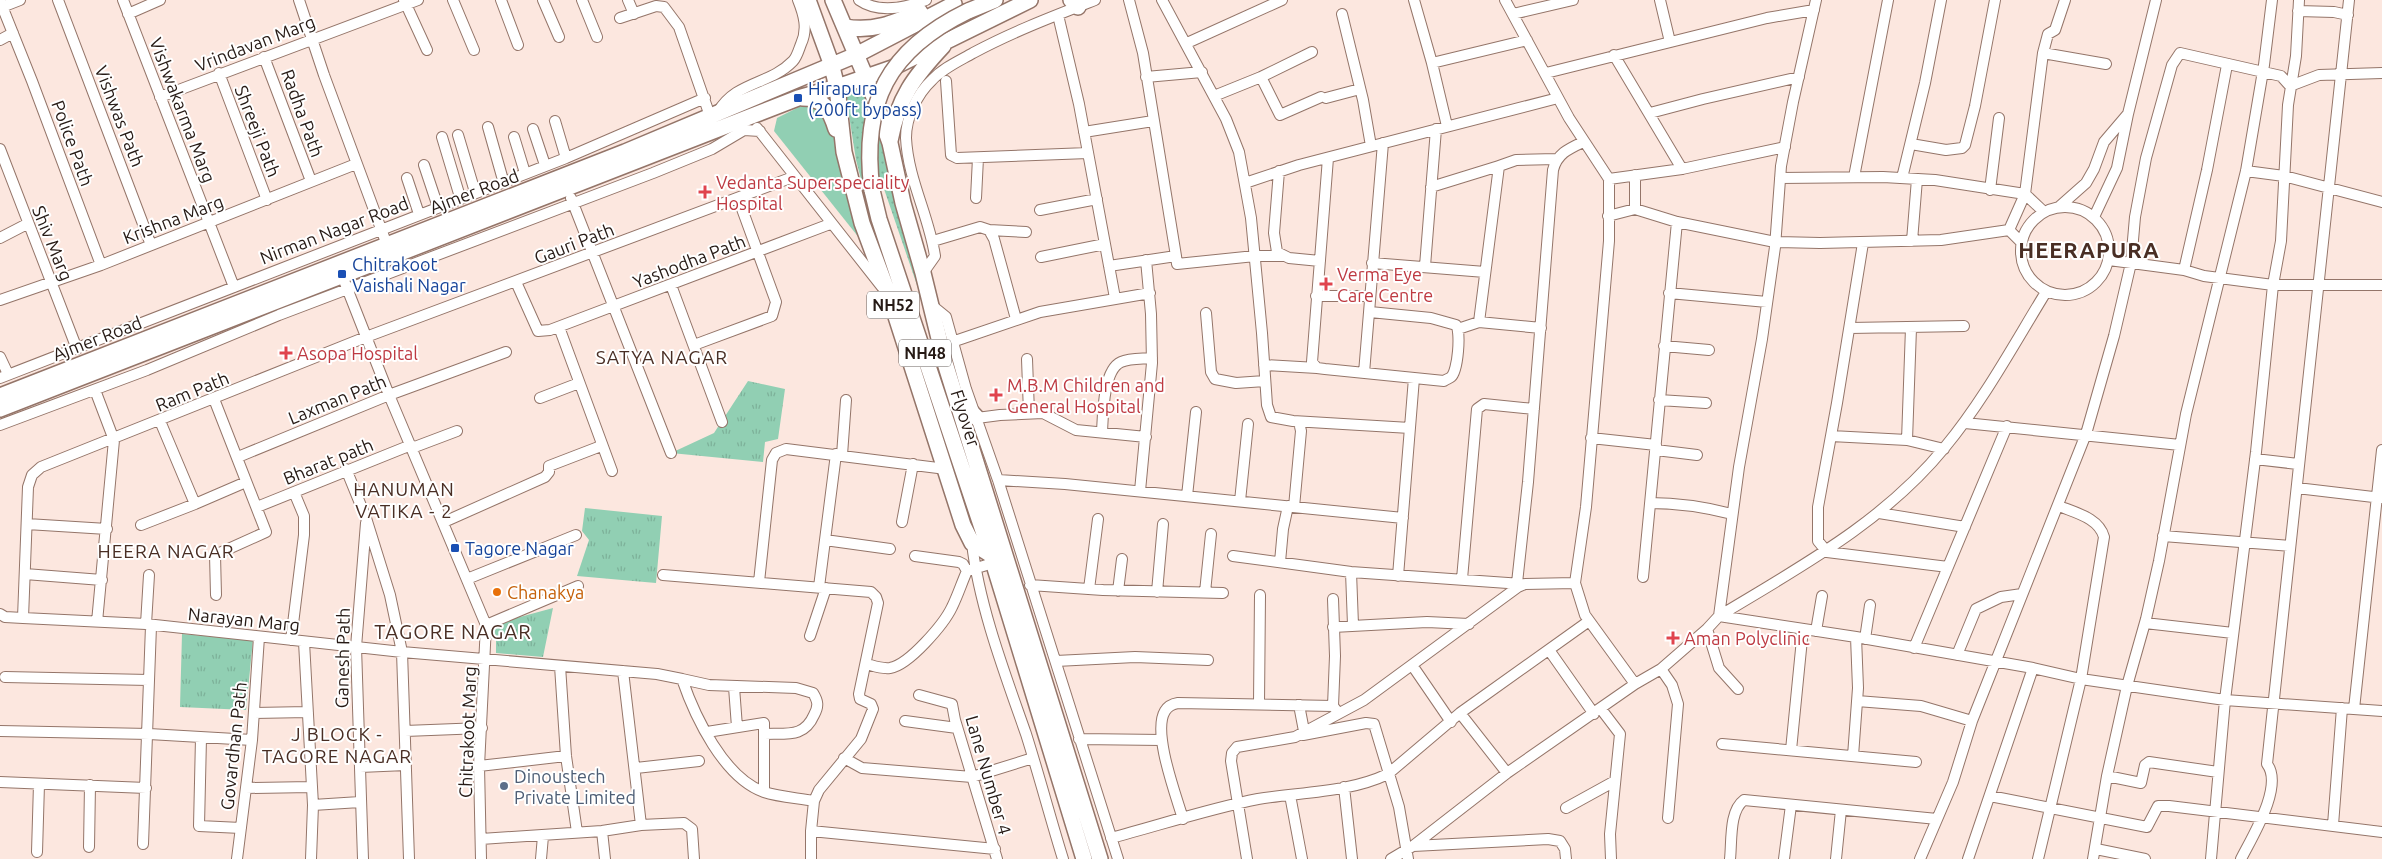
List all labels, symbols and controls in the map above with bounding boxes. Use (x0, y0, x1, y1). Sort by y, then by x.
street label: Vrindavan Marg (192, 11, 318, 75)
street label: Vishwakarma Marg (146, 35, 220, 185)
street label: Vishwas Path (92, 63, 148, 169)
street label: Radha Path (278, 66, 328, 160)
place label: Hirapura (200ft bypass) (808, 78, 922, 120)
street label: Shreeji Path (231, 82, 285, 180)
marker: Hirapura (200ft bypass) (792, 92, 804, 104)
street label: Police Path (48, 97, 98, 189)
street label: Ajmer Road (427, 165, 521, 217)
place label: Vedanta Superspeciality Hospital (716, 172, 910, 213)
marker: Vedanta Superspeciality Hospital (698, 185, 712, 199)
street label: Krishna Marg (120, 191, 226, 247)
street label: Nirman Nagar Road (257, 192, 411, 268)
street label: Shiv Marg (29, 203, 77, 283)
street label: Gauri Path (531, 219, 617, 267)
street label: Yashodha Path (630, 230, 748, 292)
district label: HEERAPURA (2018, 237, 2160, 262)
place label: Chitrakoot Vaishali Nagar (352, 254, 466, 295)
place label: Verma Eye Care Centre (1337, 264, 1433, 305)
marker: Chitrakoot Vaishali Nagar (336, 268, 348, 280)
marker: Verma Eye Care Centre (1319, 277, 1333, 291)
road number: NH52 (867, 292, 919, 318)
street label: Ajmer Road (50, 312, 144, 364)
road number: NH48 (899, 339, 951, 366)
place label: Asopa Hospital (297, 343, 418, 363)
marker: Asopa Hospital (279, 346, 293, 360)
district label: SATYA NAGAR (596, 346, 728, 368)
street label: Ram Path (152, 367, 232, 415)
street label: Laxman Path (285, 370, 389, 428)
place label: M.B.M Children and General Hospital (1007, 375, 1165, 416)
street label: Flyover (947, 387, 985, 449)
marker: M.B.M Children and General Hospital (989, 388, 1003, 402)
street label: Bharat path (280, 434, 376, 488)
district label: HANUMAN VATIKA - 2 (353, 478, 455, 522)
place label: Tagore Nagar (465, 538, 574, 558)
district label: HEERA NAGAR (97, 540, 235, 562)
marker: Tagore Nagar (449, 542, 461, 554)
place label: Chanakya (507, 582, 584, 602)
marker: Chanakya (491, 586, 503, 598)
street label: Narayan Marg (187, 603, 301, 635)
street label: Ganesh Path (331, 607, 353, 709)
district label: TAGORE NAGAR (374, 620, 532, 643)
place label: Aman Polyclinic (1684, 628, 1810, 648)
marker: Aman Polyclinic (1666, 631, 1680, 645)
street label: Chitrakoot Marg (455, 666, 479, 798)
street label: Govardhan Path (216, 681, 250, 811)
street label: Lane Number 4 (962, 713, 1016, 837)
district label: J BLOCK - TAGORE NAGAR (262, 723, 412, 767)
place label: Dinoustech Private Limited (514, 766, 636, 807)
marker: Dinoustech Private Limited (498, 780, 510, 792)

